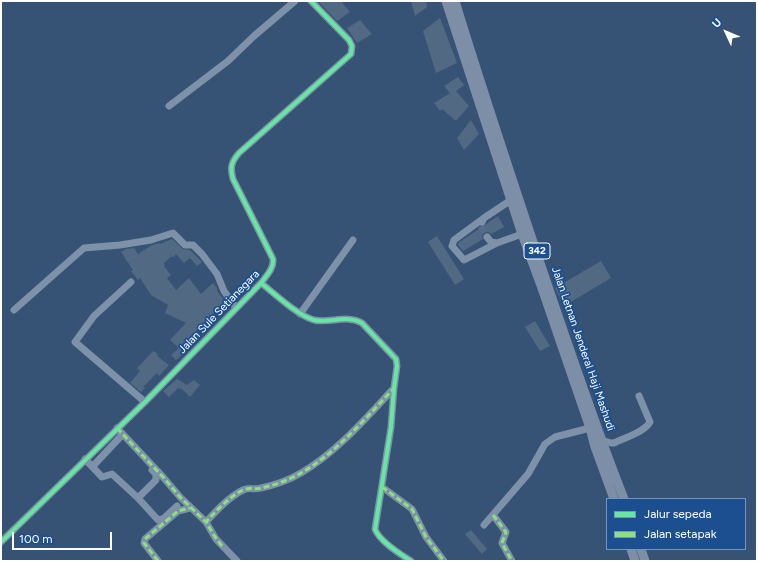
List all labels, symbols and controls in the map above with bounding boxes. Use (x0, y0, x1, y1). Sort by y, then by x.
north arrow (706, 12, 746, 52)
text: U (710, 16, 724, 31)
road number: 342 (524, 243, 550, 259)
street label: Jalan Letnan Jenderal Haji Mashudi (549, 265, 617, 433)
street label: Jalan Sule Setianegara (176, 268, 262, 356)
legend (606, 498, 746, 550)
text: Jalur sepeda (644, 507, 712, 521)
scale bar (14, 524, 114, 550)
text: Jalan setapak (644, 527, 717, 541)
text: 100 m (19, 532, 53, 546)

